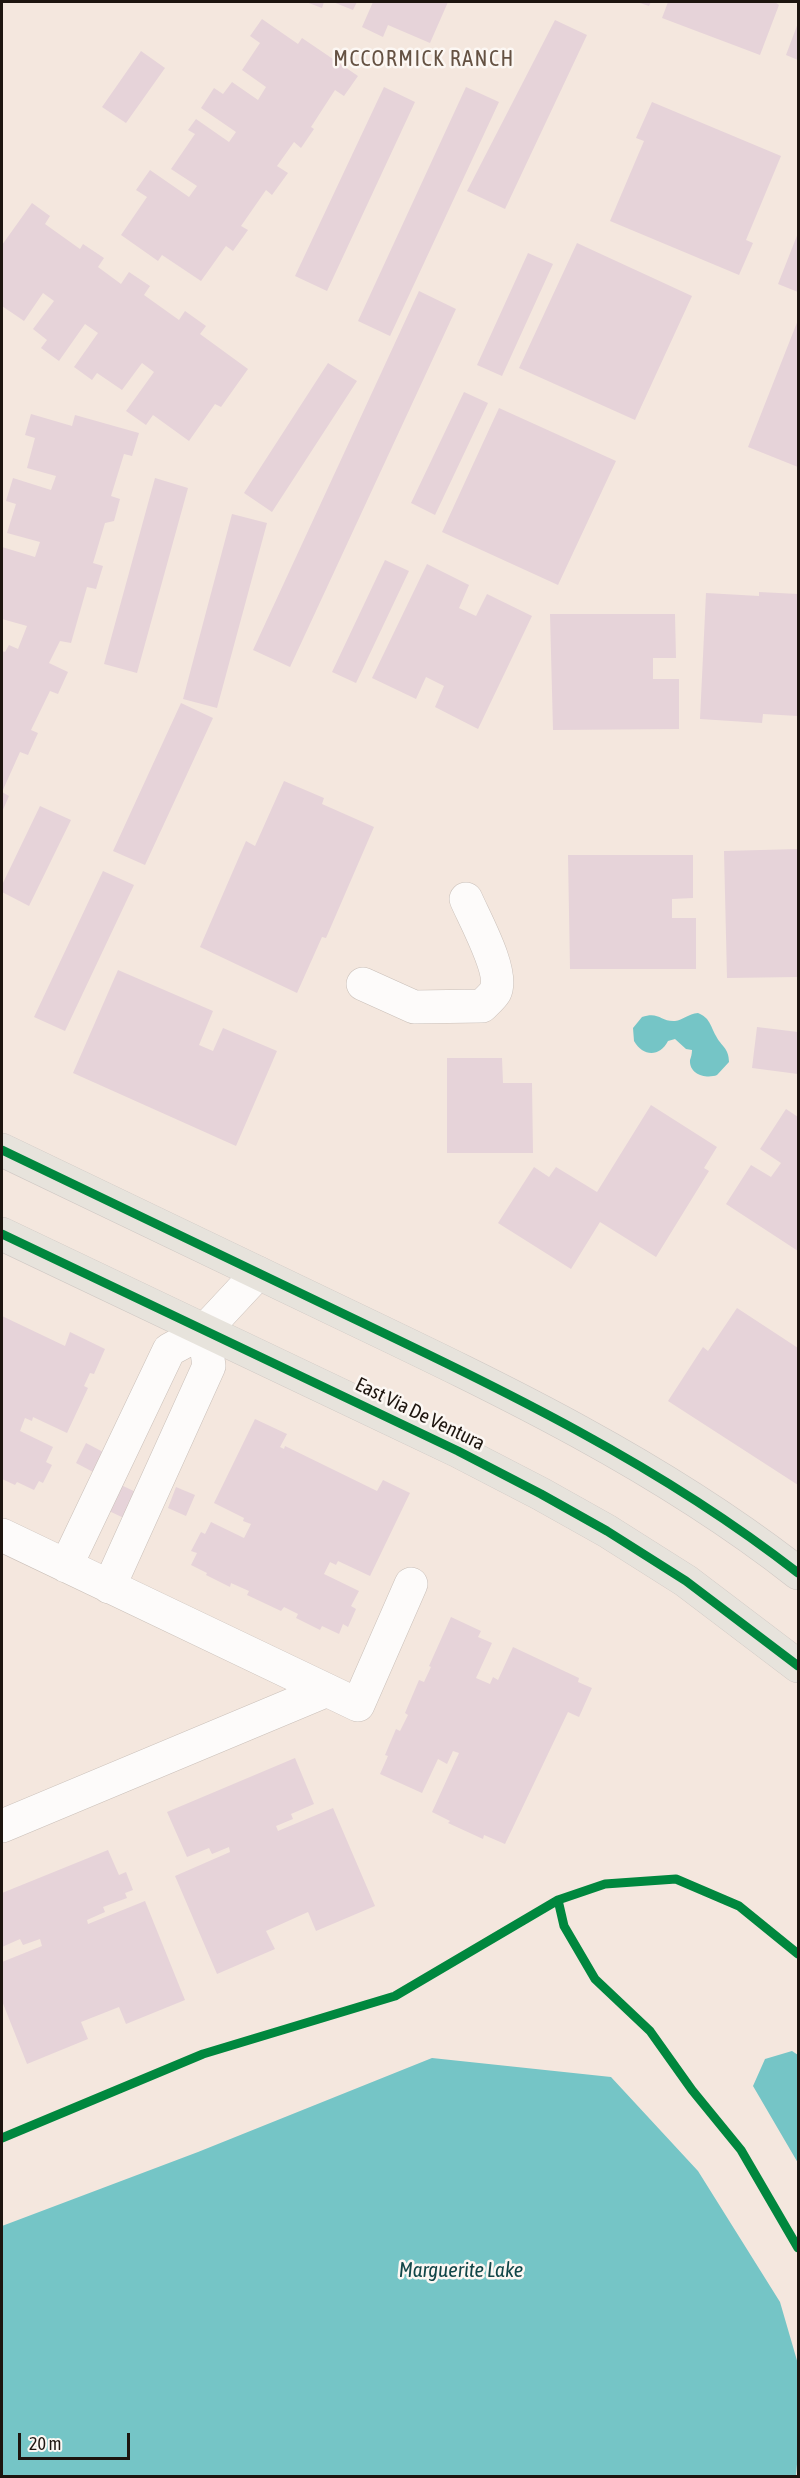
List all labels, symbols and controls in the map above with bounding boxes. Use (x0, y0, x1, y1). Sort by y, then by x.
district label: MCCORMICK RANCH (333, 46, 515, 72)
street label: East Via De Ventura (351, 1372, 489, 1456)
water label: Marguerite Lake (399, 2257, 523, 2283)
scale bar (21, 2421, 134, 2459)
text: 20 m (29, 2433, 61, 2454)

